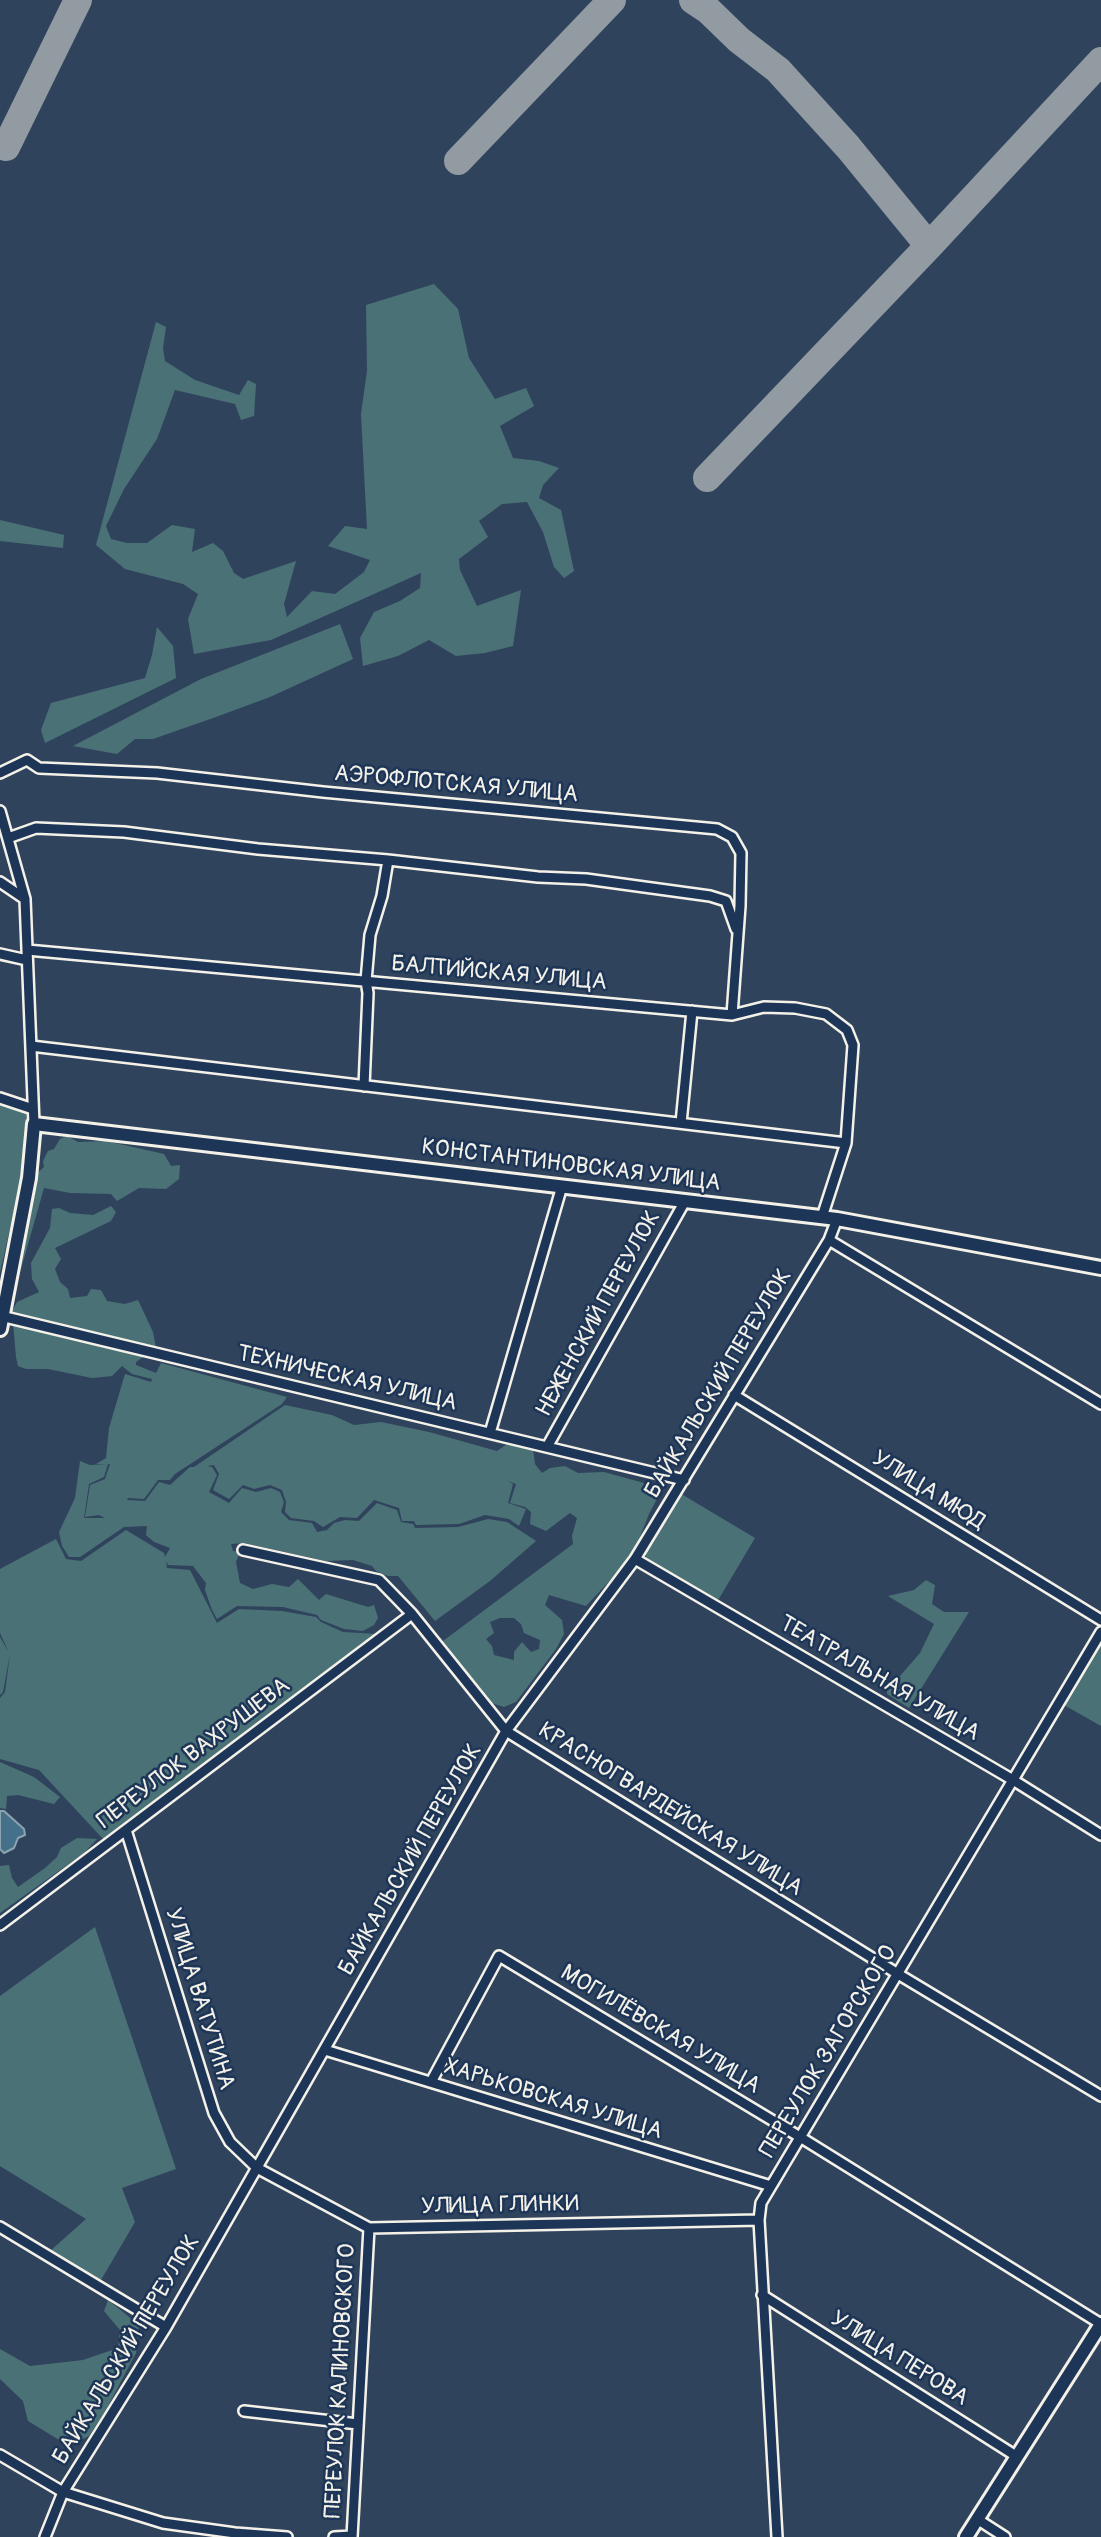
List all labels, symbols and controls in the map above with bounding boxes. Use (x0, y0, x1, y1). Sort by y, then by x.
street label: АЭРОФЛОТСКАЯ УЛИЦА (333, 761, 579, 809)
street label: БАЛТИЙСКАЯ УЛИЦА (390, 951, 608, 997)
street label: КОНСТАНТИНОВСКАЯ УЛИЦА (420, 1134, 722, 1198)
street label: НЕЖЕНСКИЙ ПЕРЕУЛОК (531, 1206, 667, 1422)
street label: БАЙКАЛЬСКИЙ ПЕРЕУЛОК (639, 1264, 799, 1504)
street label: ТЕХНИЧЕСКАЯ УЛИЦА (235, 1340, 459, 1418)
street label: УЛИЦА МЮД (866, 1445, 990, 1537)
street label: ТЕАТРАЛЬНАЯ УЛИЦА (774, 1610, 984, 1748)
street label: ПЕРЕУЛОК ВАХРУШЕВА (92, 1673, 296, 1835)
street label: КРАСНОГВАРДЕЙСКАЯ УЛИЦА (533, 1717, 807, 1903)
street label: БАЙКАЛЬСКИЙ ПЕРЕУЛОК (333, 1739, 489, 1981)
street label: УЛИЦА ВАТУТИНА (158, 1905, 240, 2093)
street label: ПЕРЕУЛОК ЗАГОРСКОГО (755, 1941, 903, 2163)
street label: МОГИЛЁВСКАЯ УЛИЦА (555, 1959, 765, 2101)
street label: ХАРЬКОВСКАЯ УЛИЦА (441, 2054, 665, 2146)
street label: УЛИЦА ГЛИНКИ (421, 2191, 579, 2221)
street label: БАЙКАЛЬСКИЙ ПЕРЕУЛОК (47, 2230, 207, 2470)
street label: ПЕРЕУЛОК КАЛИНОВСКОГО (320, 2243, 362, 2519)
street label: УЛИЦА ПЕРОВА (825, 2306, 973, 2412)

